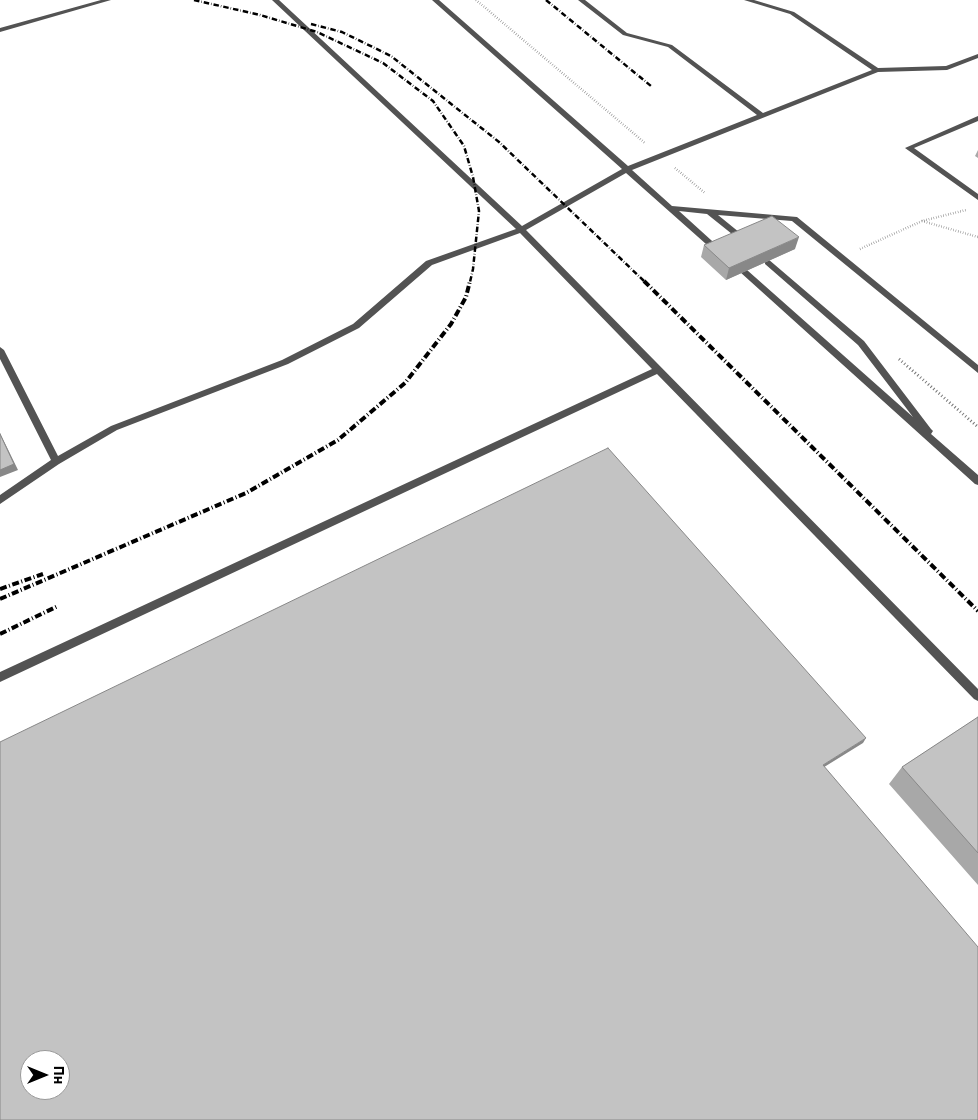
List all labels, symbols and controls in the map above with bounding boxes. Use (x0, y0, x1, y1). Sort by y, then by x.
north arrow (20, 1050, 70, 1100)
text: Пн (50, 1066, 68, 1084)

